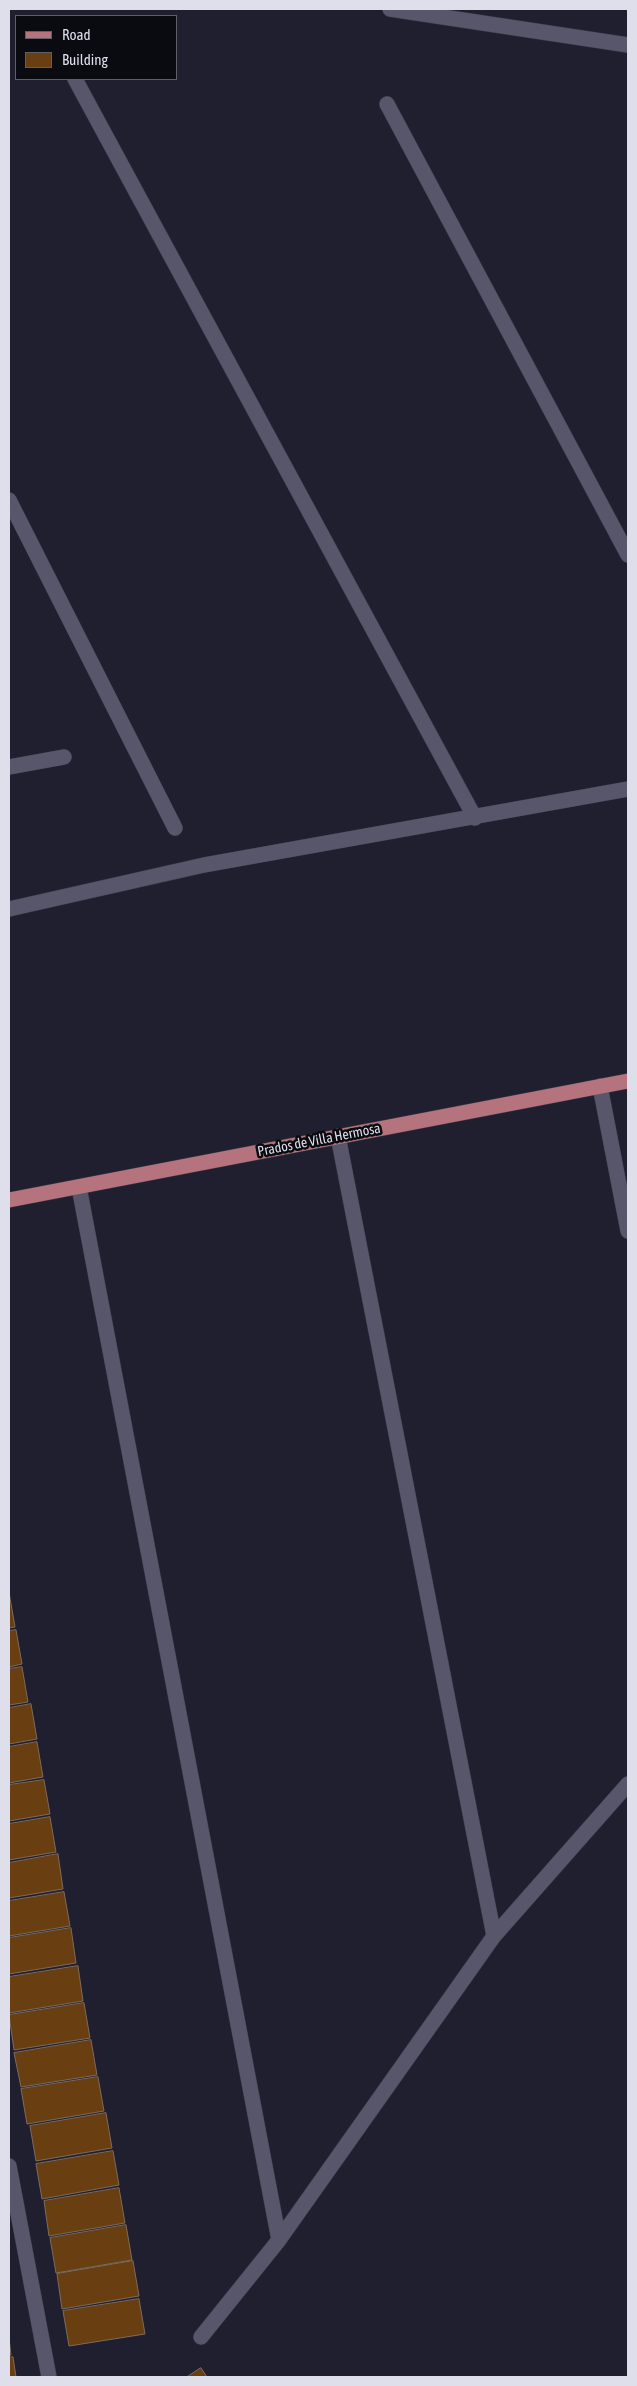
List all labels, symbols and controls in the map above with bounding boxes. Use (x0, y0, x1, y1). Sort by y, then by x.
legend (15, 15, 178, 80)
text: Road (62, 26, 91, 43)
text: Building (62, 51, 108, 68)
street label: Prados de Villa Hermosa (256, 1120, 382, 1160)

